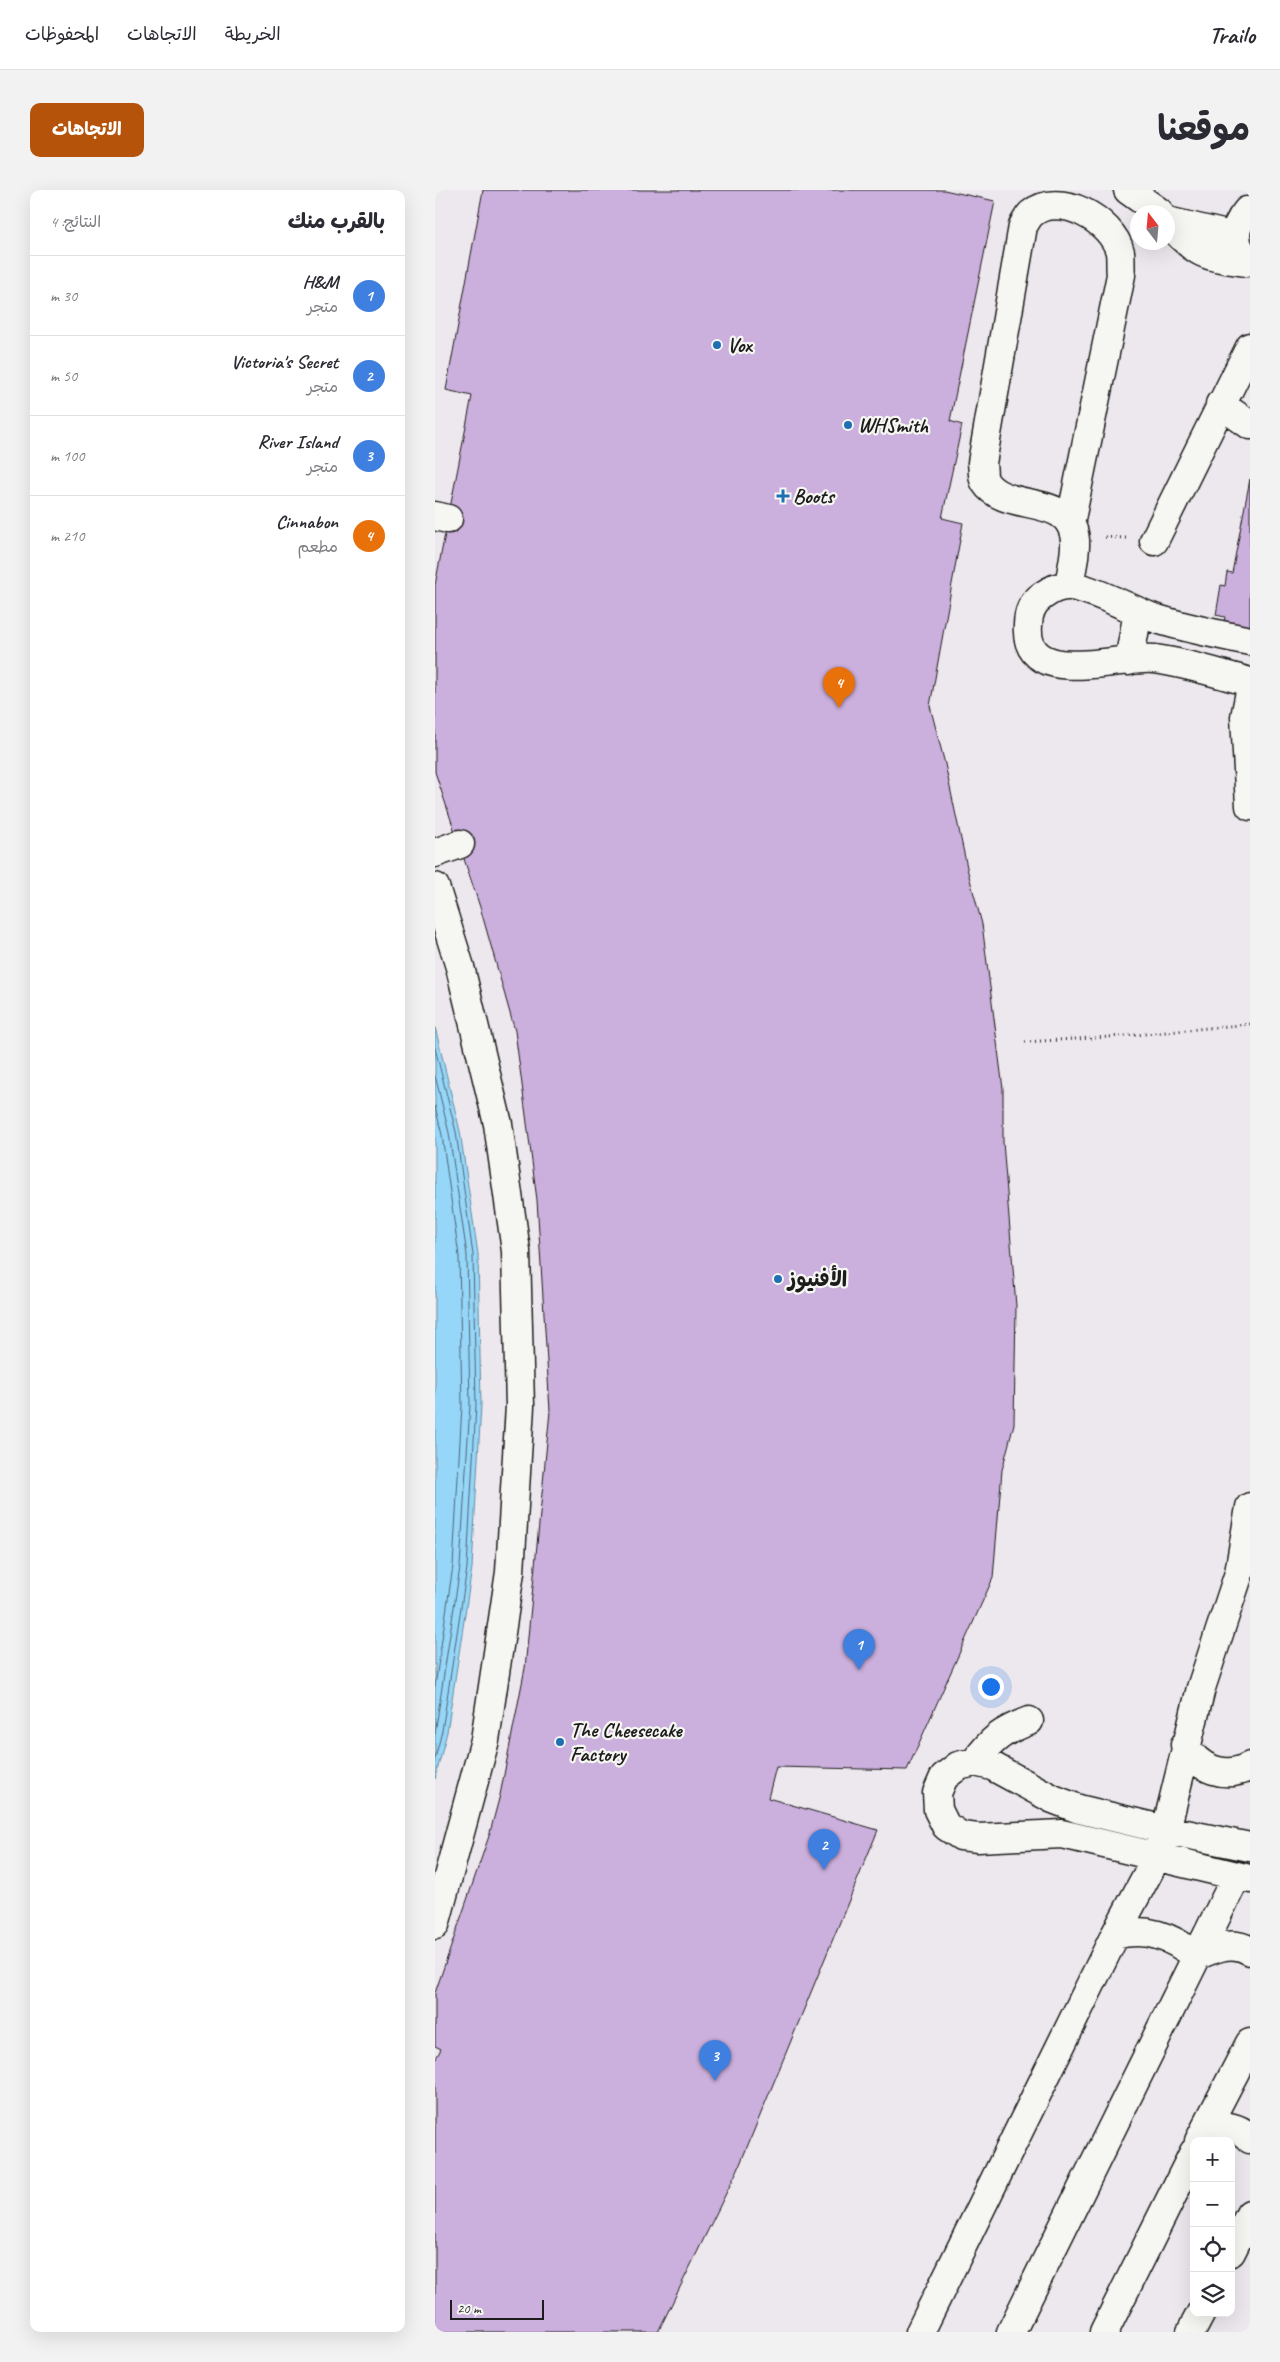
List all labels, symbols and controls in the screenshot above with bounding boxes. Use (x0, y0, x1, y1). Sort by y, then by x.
text: Trailo (1209, 20, 1255, 50)
text: المحفوظات (25, 23, 99, 45)
text: الاتجاهات (127, 23, 197, 45)
text: الخريطة (225, 23, 281, 45)
button: الاتجاهات (30, 103, 144, 157)
text: موقعنا (1157, 106, 1250, 151)
north arrow (1130, 205, 1175, 250)
text: بالقرب منك (288, 208, 385, 234)
text: النتائج: 4 (50, 212, 101, 232)
text: H&M (303, 270, 338, 294)
text: 30 m (50, 286, 77, 306)
text: 1 (365, 286, 373, 306)
text: متجر (307, 297, 338, 317)
place label: Vox (727, 332, 753, 358)
marker: Vox (711, 339, 723, 351)
text: Victoria's Secret (231, 350, 338, 374)
text: 50 m (50, 366, 77, 386)
text: 2 (365, 366, 373, 386)
text: متجر (307, 377, 338, 397)
place label: WHSmith (858, 412, 929, 438)
marker: WHSmith (842, 419, 854, 431)
text: River Island (258, 430, 338, 454)
text: 100 m (50, 446, 84, 466)
text: 3 (365, 446, 373, 466)
text: متجر (307, 457, 338, 477)
place label: Boots (793, 483, 836, 509)
marker: Boots (777, 490, 789, 502)
text: Cinnabon (276, 510, 338, 534)
text: 210 m (50, 526, 84, 546)
text: 4 (365, 526, 373, 546)
text: مطعم (298, 537, 338, 557)
pin: 4 (823, 667, 855, 708)
place label: الأفنيوز (786, 1265, 847, 1293)
marker: الأفنيوز (772, 1273, 784, 1285)
pin: 1 (843, 1629, 875, 1670)
your location (978, 1674, 1004, 1700)
place label: The Cheesecake Factory (570, 1717, 684, 1767)
marker: The Cheesecake Factory (554, 1736, 566, 1748)
pin: 2 (808, 1829, 840, 1870)
pin: 3 (699, 2040, 731, 2081)
map controls (1190, 2137, 1235, 2317)
button: + (1190, 2137, 1235, 2182)
button: − (1190, 2182, 1235, 2227)
button: locate (1190, 2227, 1235, 2272)
button: layers (1190, 2272, 1235, 2317)
scale bar (450, 2297, 544, 2320)
text: 20 m (457, 2300, 481, 2317)

